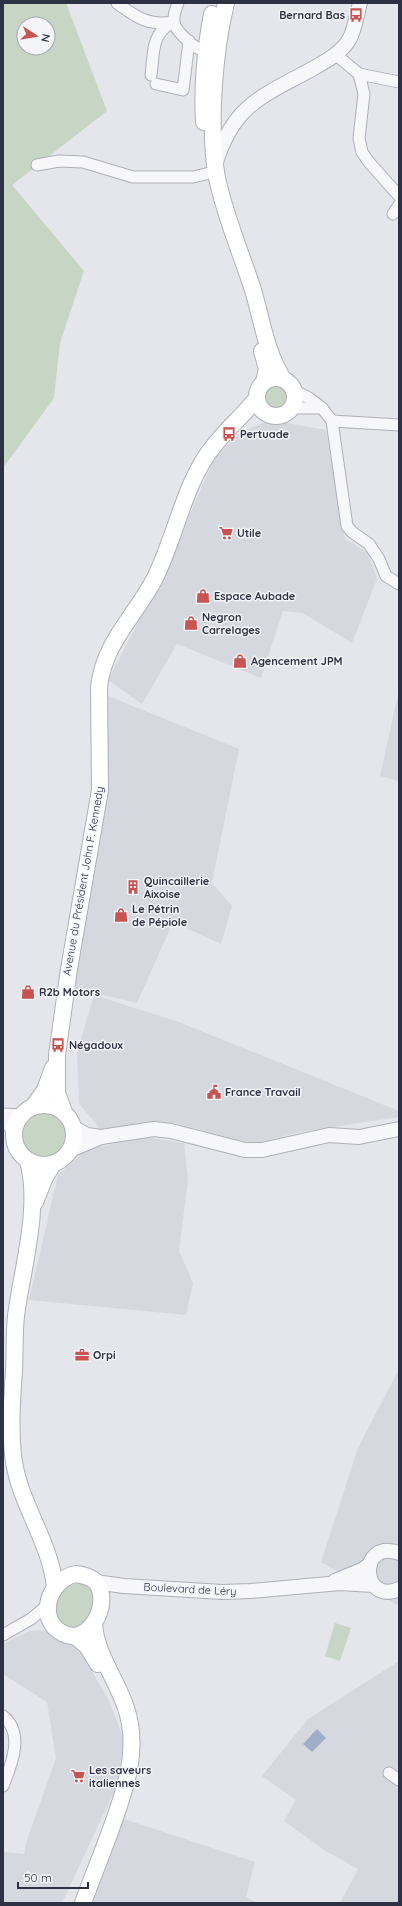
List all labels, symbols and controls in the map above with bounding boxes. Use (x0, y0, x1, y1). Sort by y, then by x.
bus stop icon: Bernard Bas (348, 7, 364, 23)
place label: Bernard Bas (279, 8, 345, 22)
north arrow (16, 16, 56, 56)
text: N (38, 33, 53, 43)
bus stop icon: Pertuade (221, 426, 237, 442)
place label: Pertuade (240, 427, 290, 441)
supermarket icon: Utile (218, 525, 234, 541)
place label: Utile (237, 526, 262, 540)
shop icon: Espace Aubade (195, 588, 211, 604)
place label: Espace Aubade (214, 589, 296, 603)
place label: Negron Carrelages (202, 610, 260, 637)
shop icon: Negron Carrelages (183, 615, 199, 631)
shop icon: Agencement JPM (232, 653, 248, 669)
place label: Agencement JPM (251, 654, 343, 668)
street label: Avenue du Président John F. Kennedy (59, 785, 107, 977)
place label: Quincaillerie Aixoise (144, 874, 210, 901)
building icon: Quincaillerie Aixoise (125, 879, 141, 895)
place label: Le Pétrin de Pépiole (132, 902, 188, 929)
shop icon: Le Pétrin de Pépiole (113, 907, 129, 923)
shop icon: R2b Motors (20, 984, 36, 1000)
place label: R2b Motors (39, 985, 100, 999)
bus stop icon: Négadoux (50, 1037, 66, 1053)
place label: Négadoux (69, 1038, 124, 1052)
public building icon: France Travail (206, 1084, 222, 1100)
place label: France Travail (225, 1085, 301, 1099)
office icon: Orpi (74, 1347, 90, 1363)
place label: Orpi (93, 1348, 116, 1362)
street label: Boulevard de Léry (143, 1580, 237, 1598)
place label: Les saveurs italiennes (89, 1763, 151, 1790)
supermarket icon: Les saveurs italiennes (70, 1768, 86, 1784)
scale bar (18, 1864, 88, 1890)
text: 50 m (24, 1870, 52, 1885)

